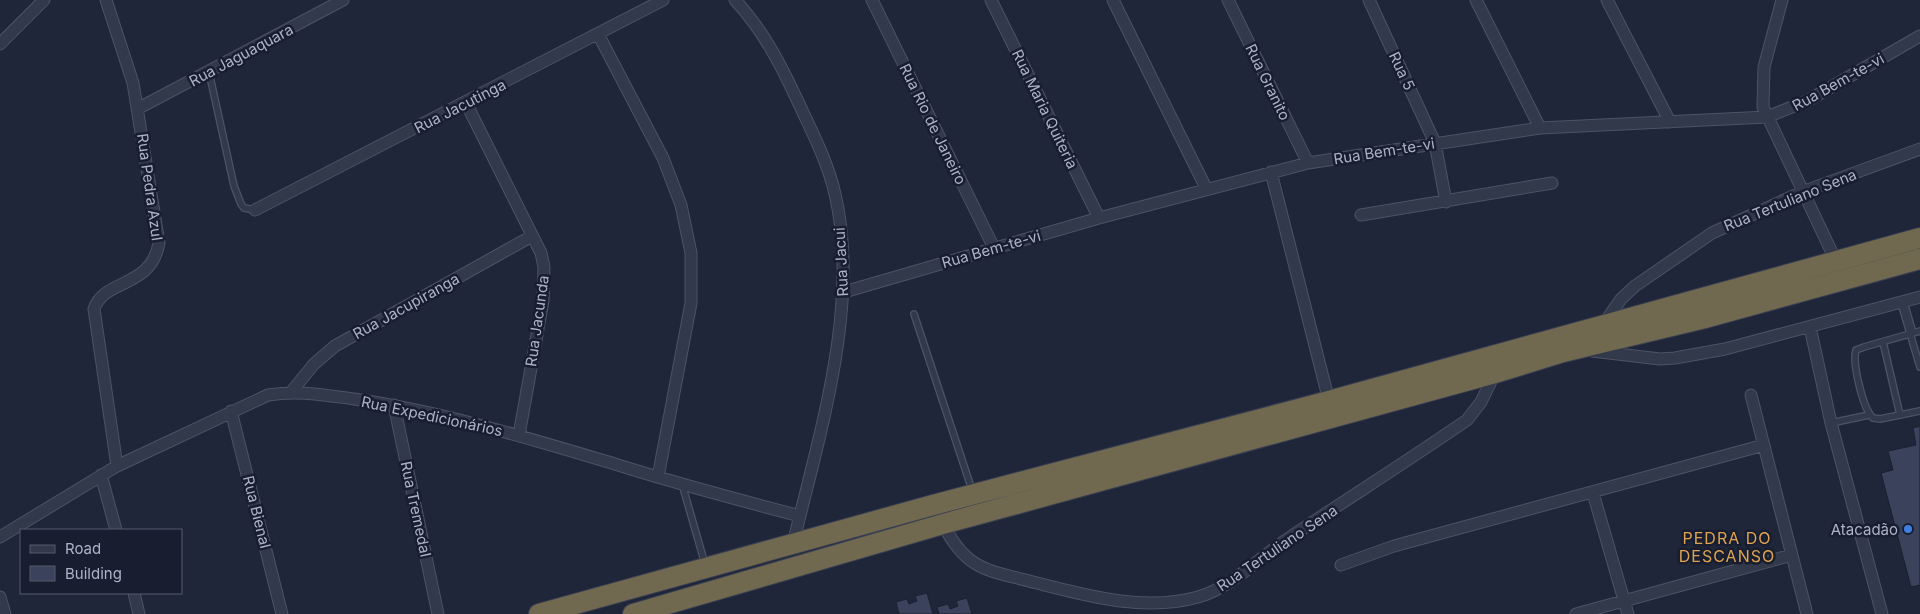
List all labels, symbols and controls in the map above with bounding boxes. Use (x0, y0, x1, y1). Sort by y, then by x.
street label: Rua Jaguaquara (186, 20, 296, 90)
street label: Rua Granito (1241, 41, 1295, 123)
street label: Rua Maria Quiteria (1008, 46, 1082, 172)
street label: Rua 5 (1385, 49, 1419, 93)
street label: Rua Bem-te-vi (1789, 49, 1887, 115)
street label: Rua Rio de Janeiro (895, 60, 971, 188)
street label: Rua Jacutinga (411, 75, 509, 137)
street label: Rua Pedra Azul (133, 132, 167, 242)
street label: Rua Bem-te-vi (1332, 134, 1436, 168)
street label: Rua Tertuliano Sena (1721, 165, 1859, 235)
street label: Rua Bem-te-vi (939, 226, 1043, 272)
street label: Rua Jacui (830, 227, 852, 297)
street label: Rua Jacupiranga (349, 269, 463, 343)
street label: Rua Jacunda (521, 274, 553, 368)
street label: Rua Expedicionários (360, 392, 504, 440)
street label: Rua Tremedal (397, 459, 435, 559)
street label: Rua Bienal (239, 474, 275, 550)
street label: Rua Tertuliano Sena (1213, 501, 1341, 595)
place label: Atacadão (1831, 520, 1898, 539)
marker: Atacadão (1902, 523, 1914, 535)
district label: PEDRA DO DESCANSO (1679, 528, 1775, 566)
legend (20, 529, 182, 594)
text: Road (65, 539, 101, 558)
text: Building (65, 564, 122, 583)

